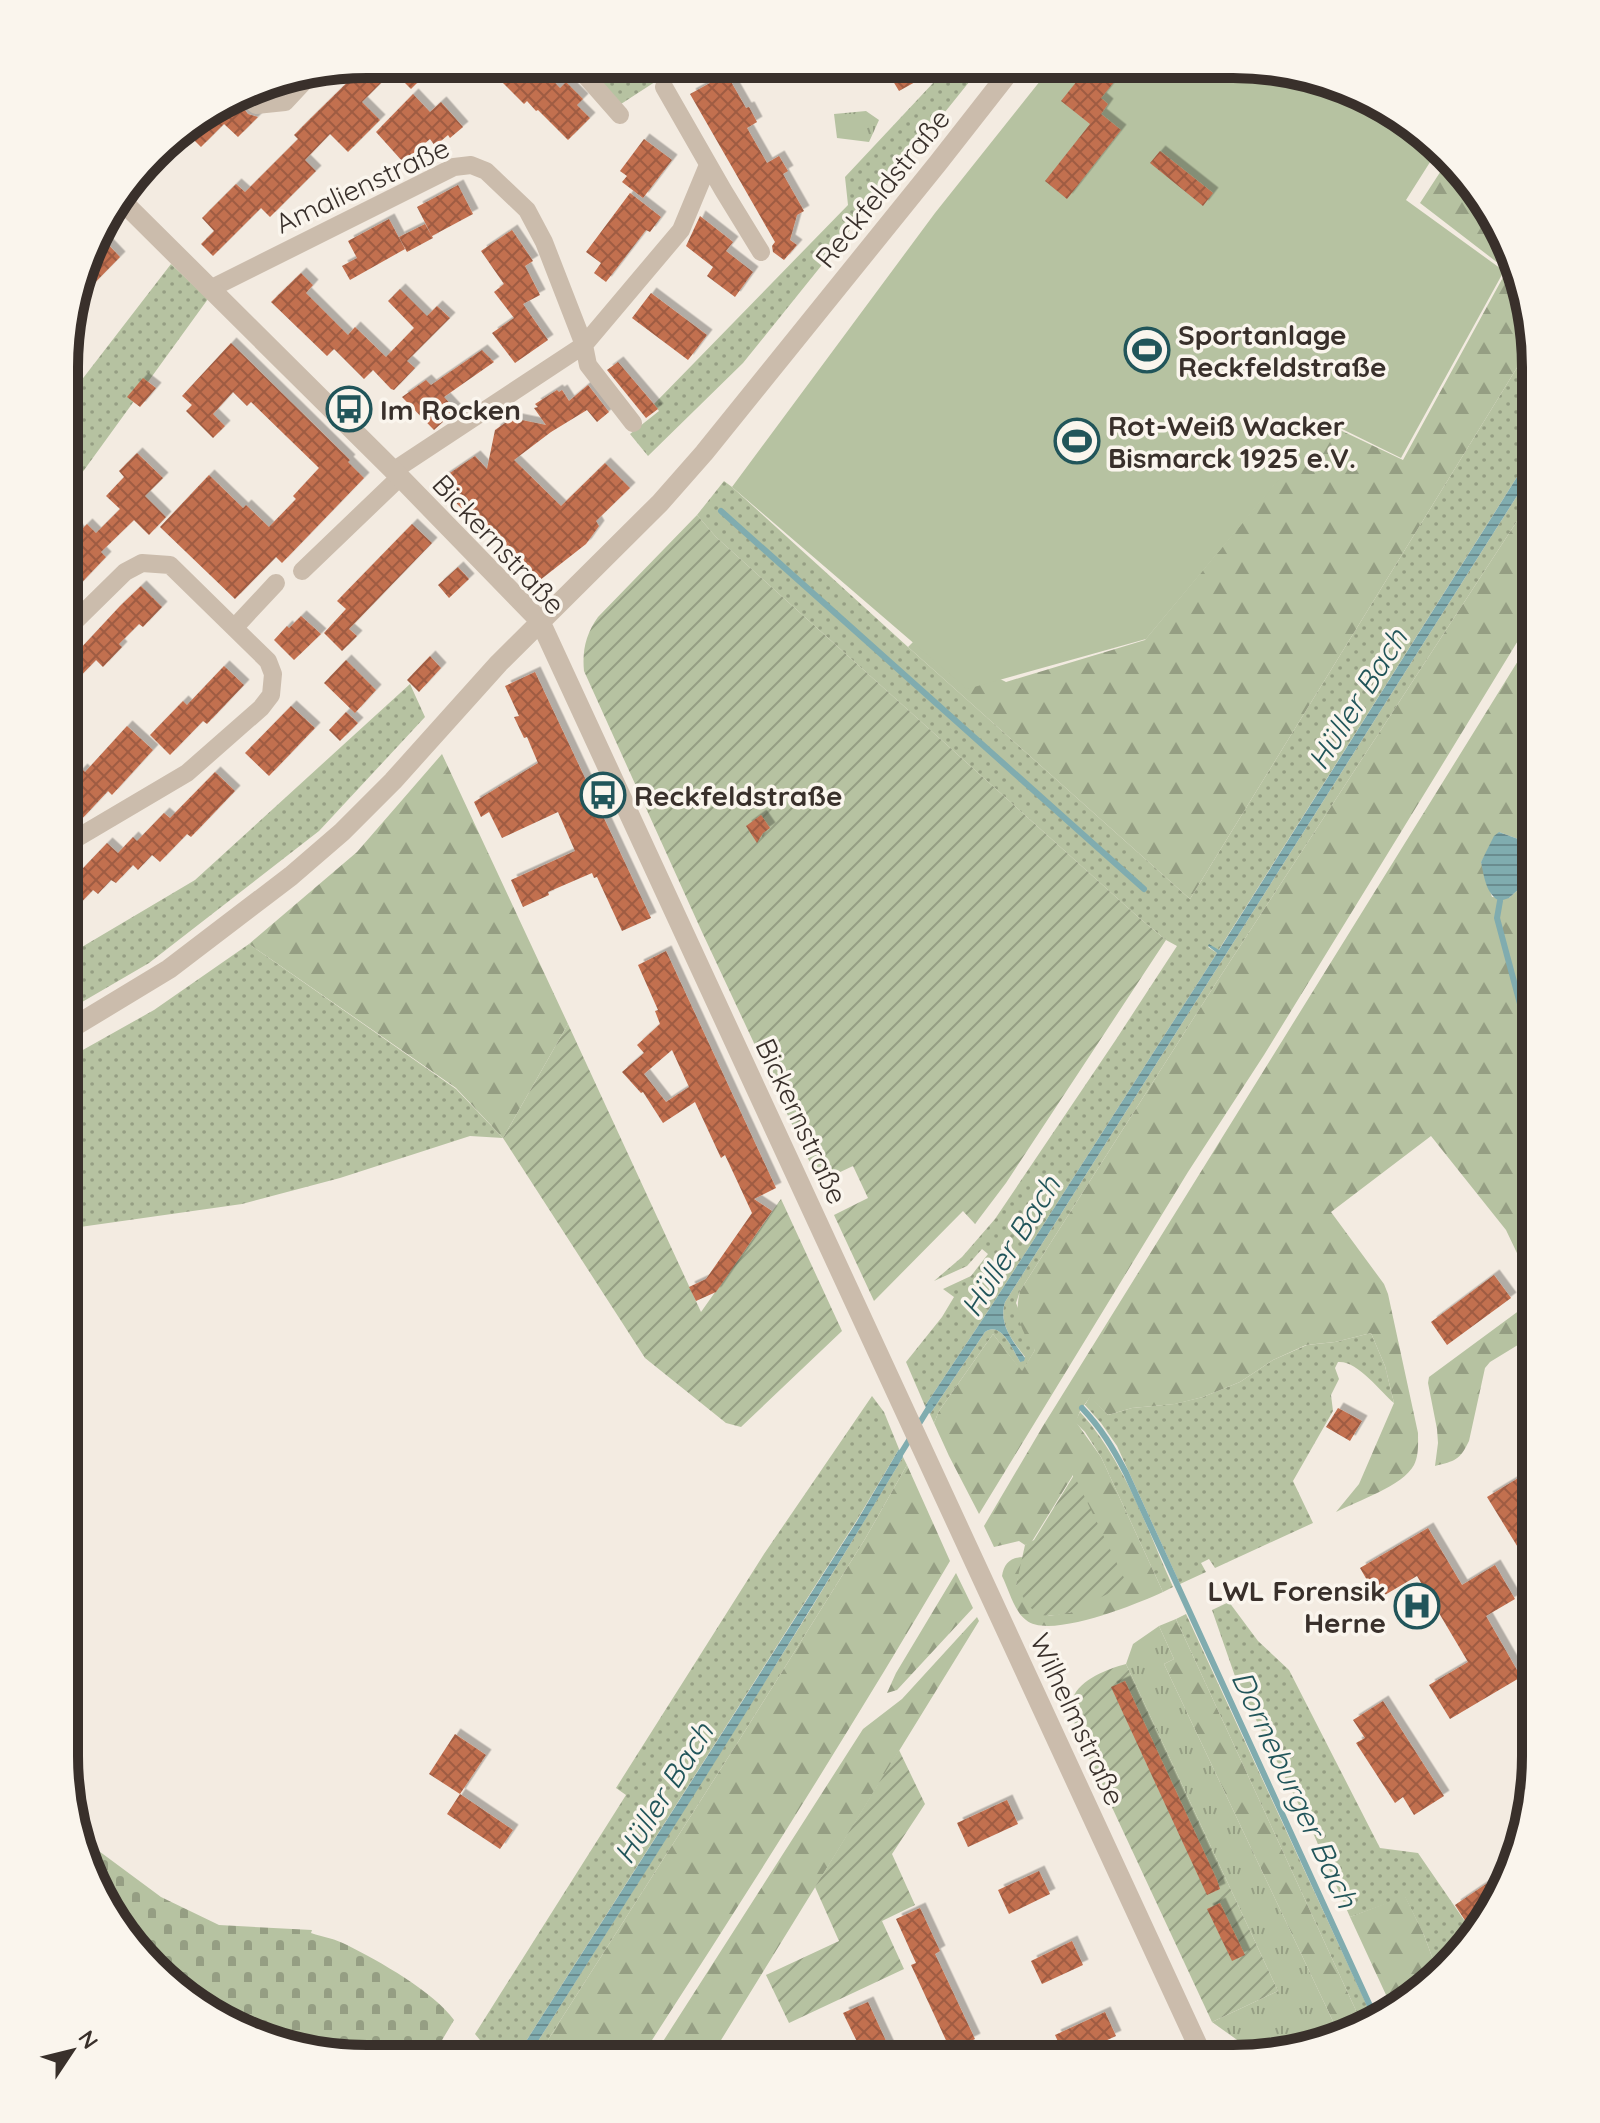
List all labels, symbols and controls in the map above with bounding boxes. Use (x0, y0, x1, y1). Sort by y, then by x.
street label: Reckfeldstraße (807, 101, 957, 275)
street label: Amalienstraße (269, 129, 455, 241)
place label: Sportanlage Reckfeldstraße (1178, 317, 1386, 384)
sports icon: Sportanlage Reckfeldstraße (1123, 326, 1171, 374)
bus stop icon: Im Rocken (325, 385, 373, 433)
place label: Im Rocken (380, 392, 521, 427)
place label: Rot-Weiß Wacker Bismarck 1925 e.V. (1108, 408, 1356, 475)
sports icon: Rot-Weiß Wacker Bismarck 1925 e.V. (1053, 417, 1101, 465)
street label: Bickernstraße (425, 467, 573, 621)
water label: Hüller Bach (1299, 621, 1416, 777)
bus stop icon: Reckfeldstraße (579, 771, 627, 819)
place label: Reckfeldstraße (634, 778, 842, 813)
street label: Bickernstraße (748, 1033, 856, 1209)
water label: Hüller Bach (952, 1168, 1069, 1324)
place label: LWL Forensik Herne (1208, 1573, 1386, 1640)
hospital icon: LWL Forensik Herne (1393, 1582, 1441, 1630)
street label: Wilhelmstraße (1023, 1627, 1133, 1811)
water label: Dorneburger Bach (1223, 1664, 1367, 1914)
water label: Hüller Bach (605, 1715, 722, 1871)
north arrow (32, 2011, 112, 2091)
text: N (72, 2025, 104, 2054)

